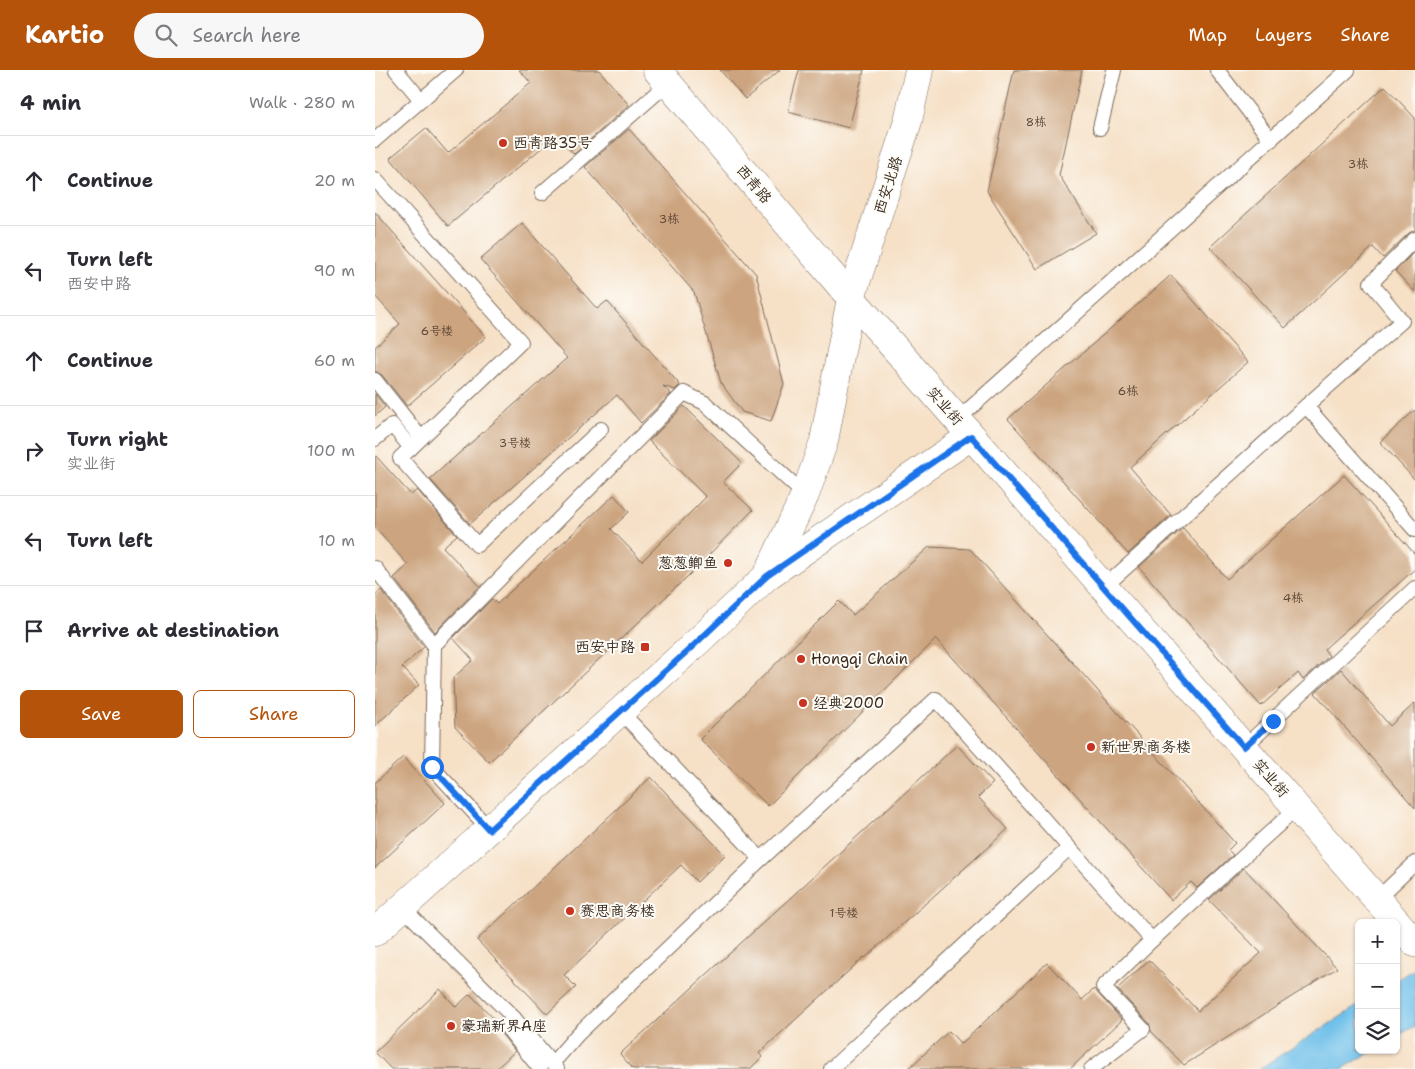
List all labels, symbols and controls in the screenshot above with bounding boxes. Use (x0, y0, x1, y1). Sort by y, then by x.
search box (134, 13, 484, 58)
text: Kartio (25, 19, 104, 51)
icon: search (152, 21, 180, 49)
text: Search here (192, 23, 301, 48)
text: Map (1189, 23, 1227, 47)
text: Layers (1255, 23, 1312, 47)
text: Share (1340, 23, 1390, 47)
text: 4 min (20, 89, 81, 117)
text: Walk · 280 m (249, 92, 355, 113)
house number: 8栋 (1026, 114, 1046, 130)
place label: 西青路35号 (513, 133, 592, 153)
marker: 西青路35号 (497, 137, 509, 149)
street label: 西安北路 (869, 153, 907, 217)
house number: 3栋 (1348, 156, 1368, 172)
street label: 西青路 (732, 160, 776, 208)
icon: ahead (20, 167, 48, 195)
text: Continue (67, 168, 153, 193)
text: 20 m (314, 170, 355, 191)
house number: 3栋 (659, 211, 679, 227)
text: Turn left (67, 247, 153, 272)
icon: left (20, 257, 48, 285)
text: 90 m (314, 260, 355, 281)
text: 西安中路 (67, 273, 131, 294)
house number: 6号楼 (421, 323, 453, 339)
icon: ahead (20, 347, 48, 375)
text: Continue (67, 348, 153, 373)
text: 60 m (314, 350, 355, 371)
street label: 实业街 (923, 382, 967, 430)
house number: 6栋 (1118, 383, 1138, 399)
text: Turn right (67, 427, 168, 452)
house number: 3号楼 (499, 435, 531, 451)
icon: right (20, 437, 48, 465)
text: 100 m (307, 440, 355, 461)
text: 实业街 (67, 453, 115, 474)
icon: left (20, 527, 48, 555)
text: Turn left (67, 528, 153, 553)
text: 10 m (318, 530, 355, 551)
place label: 葱葱鲫鱼 (658, 553, 718, 573)
marker: 葱葱鲫鱼 (722, 557, 734, 569)
house number: 4栋 (1283, 590, 1303, 606)
icon: arrive (20, 617, 48, 645)
text: Arrive at destination (67, 618, 279, 643)
place label: 西安中路 (575, 637, 635, 657)
marker: 西安中路 (639, 641, 651, 653)
place label: Hongqi Chain (811, 649, 908, 669)
marker: Hongqi Chain (795, 653, 807, 665)
button: Save (20, 690, 183, 738)
button: Share (193, 690, 355, 738)
place label: 经典2000 (813, 693, 884, 713)
marker: 经典2000 (797, 697, 809, 709)
route end (1262, 710, 1285, 733)
place label: 新世界商务楼 (1101, 737, 1191, 757)
marker: 新世界商务楼 (1085, 741, 1097, 753)
street label: 实业街 (1249, 754, 1293, 802)
route start (421, 756, 444, 779)
place label: 赛思商务楼 (580, 901, 655, 921)
marker: 赛思商务楼 (564, 905, 576, 917)
house number: 1号楼 (829, 905, 859, 921)
map controls (1355, 919, 1400, 1054)
button: + (1355, 919, 1400, 964)
button: − (1355, 964, 1400, 1009)
button: layers (1355, 1009, 1400, 1054)
place label: 豪瑞新界A座 (461, 1016, 547, 1036)
marker: 豪瑞新界A座 (445, 1020, 457, 1032)

